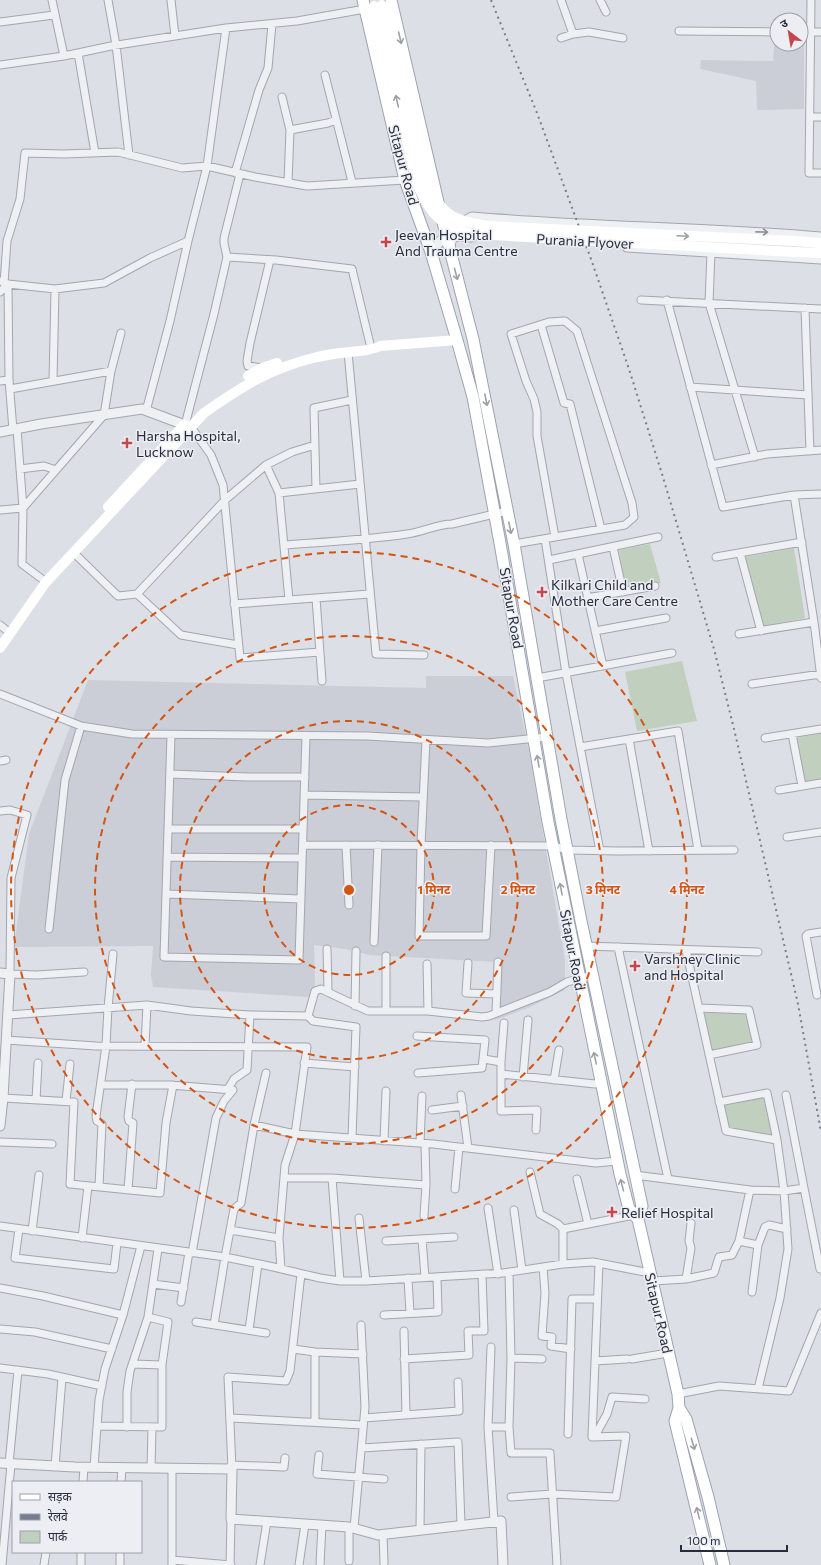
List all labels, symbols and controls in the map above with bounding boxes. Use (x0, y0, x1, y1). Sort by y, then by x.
north arrow (769, 12, 809, 52)
text: उ (777, 15, 790, 30)
one-way arrow (397, 31, 405, 44)
one-way arrow (392, 95, 400, 108)
street label: Sitapur Road (385, 123, 423, 207)
place label: Jeevan Hospital And Trauma Centre (395, 226, 518, 259)
one-way arrow (755, 228, 768, 236)
street label: Purania Flyover (536, 230, 635, 252)
one-way arrow (676, 233, 689, 240)
marker: Jeevan Hospital And Trauma Centre (380, 236, 392, 248)
one-way arrow (453, 267, 460, 280)
one-way arrow (482, 393, 490, 406)
place label: Harsha Hospital, Lucknow (136, 427, 240, 460)
marker: Harsha Hospital, Lucknow (121, 437, 133, 449)
one-way arrow (507, 521, 515, 534)
street label: Sitapur Road (497, 566, 527, 650)
place label: Kilkari Child and Mother Care Centre (551, 576, 678, 609)
marker: Kilkari Child and Mother Care Centre (536, 586, 548, 598)
one-way arrow (534, 755, 542, 768)
text: 1 मिनट (418, 882, 451, 896)
text: 2 मिनट (501, 882, 536, 896)
text: 3 मिनट (586, 882, 621, 896)
text: 4 मिनट (670, 882, 705, 896)
centre of rings (342, 883, 356, 897)
one-way arrow (557, 883, 565, 896)
street label: Sitapur Road (557, 908, 589, 992)
place label: Varshney Clinic and Hospital (644, 950, 740, 983)
marker: Varshney Clinic and Hospital (629, 960, 641, 972)
one-way arrow (591, 1052, 599, 1065)
one-way arrow (618, 1179, 626, 1192)
place label: Relief Hospital (621, 1204, 714, 1221)
marker: Relief Hospital (606, 1206, 618, 1218)
street label: Sitapur Road (642, 1271, 676, 1355)
one-way arrow (690, 1437, 697, 1450)
legend (12, 1481, 142, 1553)
text: सड़क (48, 1489, 73, 1504)
one-way arrow (693, 1507, 701, 1520)
text: रेलवे (48, 1509, 68, 1523)
scale bar (681, 1527, 787, 1553)
text: पार्क (48, 1529, 68, 1543)
text: 100 m (687, 1533, 721, 1547)

